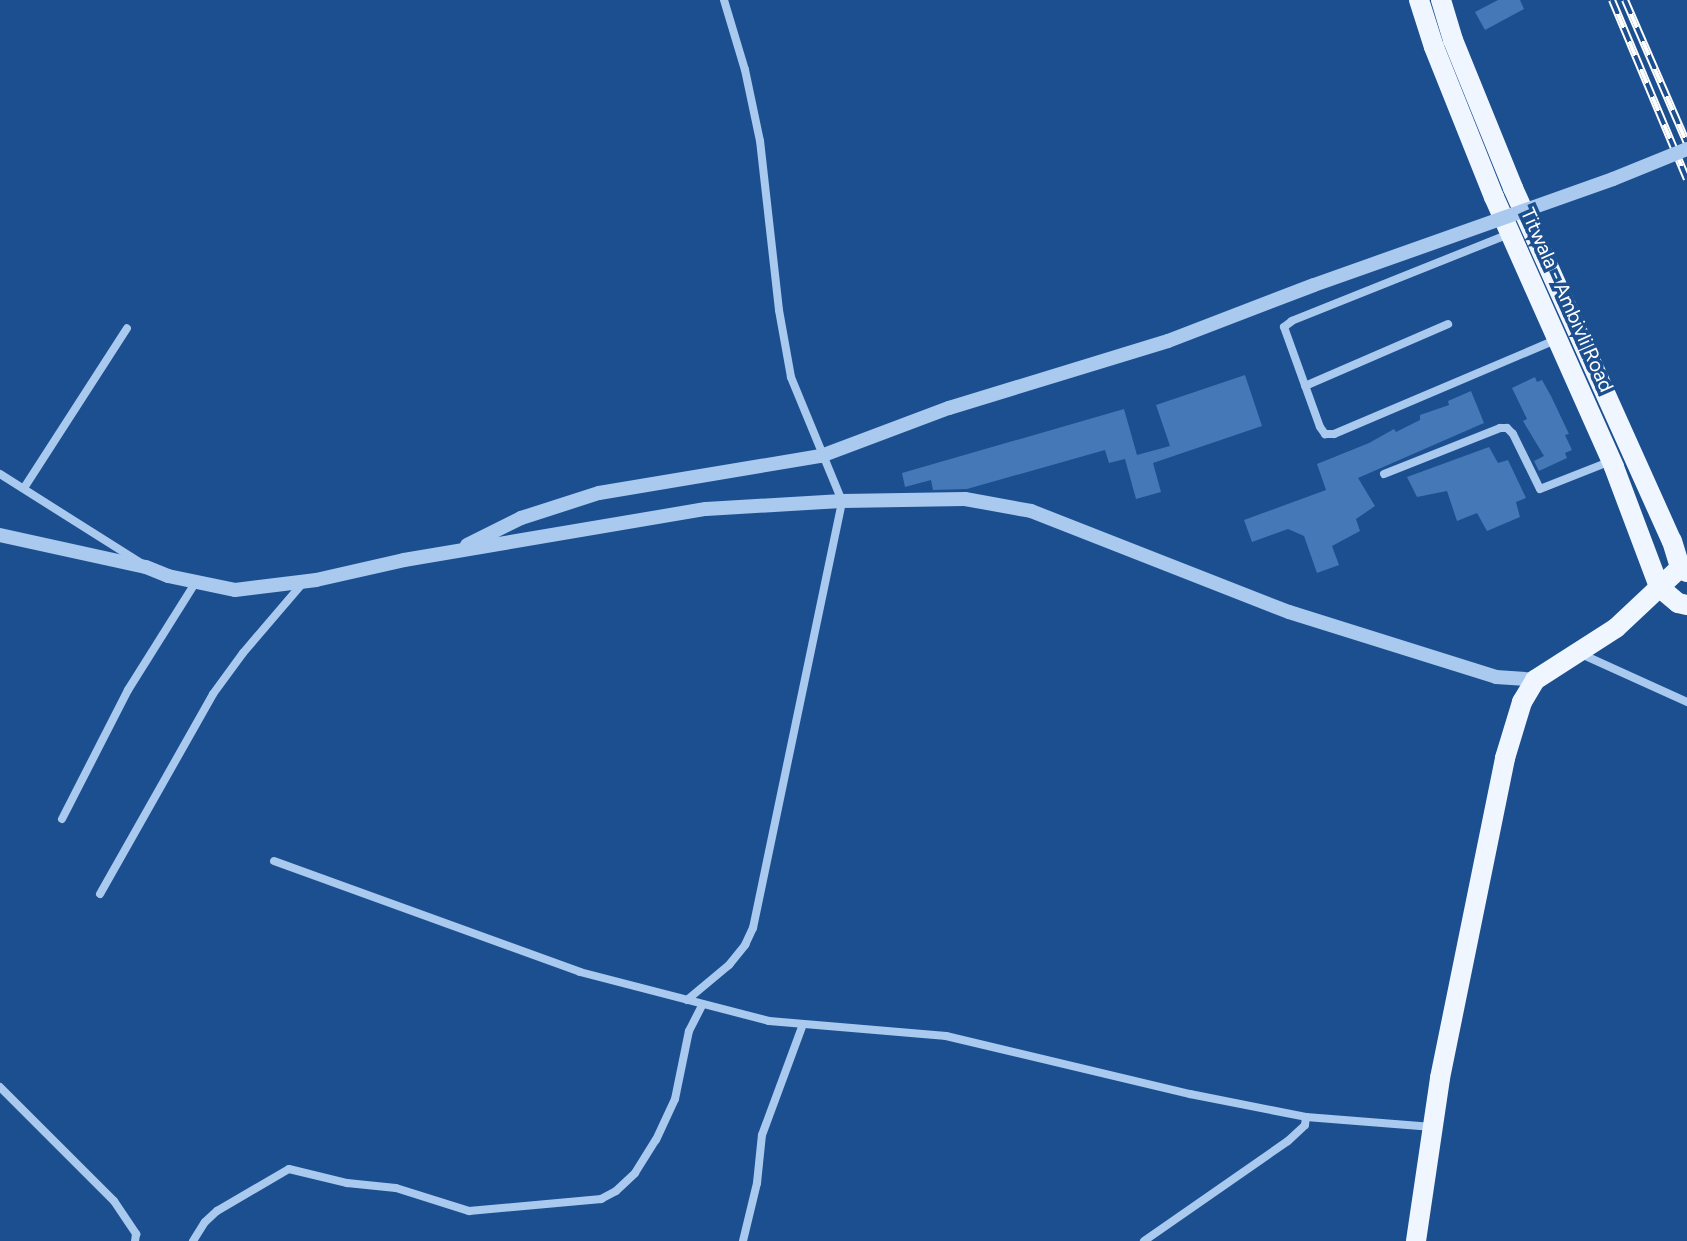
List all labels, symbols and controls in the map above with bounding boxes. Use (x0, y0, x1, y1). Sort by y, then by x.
street label: Titwala - Ambivli Road (1516, 204, 1618, 396)

